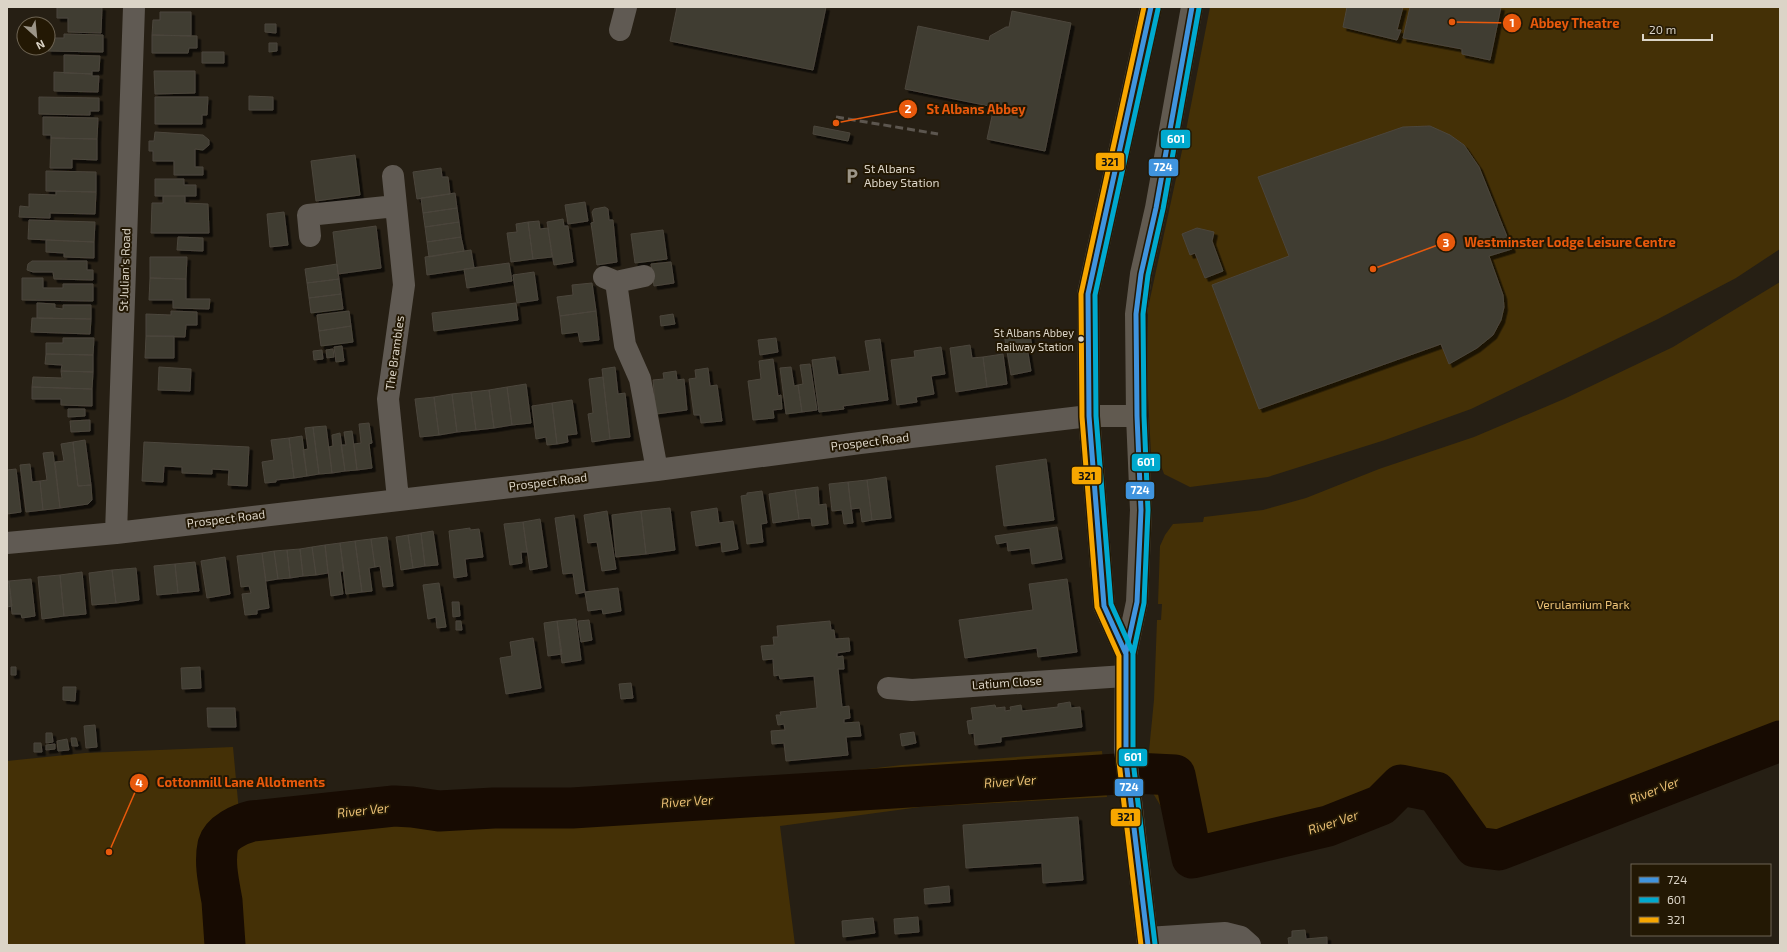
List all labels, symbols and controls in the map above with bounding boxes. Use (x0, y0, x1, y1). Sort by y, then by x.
callout: Abbey Theatre (1502, 11, 1628, 36)
text: 1 (1509, 15, 1515, 29)
text: Abbey Theatre (1530, 15, 1620, 31)
north arrow (16, 16, 56, 56)
scale bar (1643, 16, 1712, 42)
text: 20 m (1649, 22, 1676, 36)
text: N (34, 38, 47, 53)
callout: St Albans Abbey (898, 96, 1034, 121)
text: 2 (905, 101, 912, 115)
text: St Albans Abbey (926, 101, 1026, 117)
line badge: 601 (1160, 129, 1191, 149)
text: 601 (1167, 132, 1185, 145)
line badge: 321 (1095, 152, 1125, 171)
text: 321 (1101, 155, 1119, 168)
line badge: 724 (1148, 158, 1179, 177)
text: 724 (1153, 160, 1173, 173)
place label: St Albans Abbey Station (864, 161, 939, 189)
parking icon: St Albans Abbey Station (843, 167, 861, 185)
street label: St Julian's Road (116, 228, 132, 312)
callout: Westminster Lodge Leisure Centre (1436, 230, 1684, 255)
text: Westminster Lodge Leisure Centre (1464, 234, 1676, 250)
text: 3 (1443, 235, 1450, 249)
street label: The Brambles (382, 315, 406, 391)
place label: St Albans Abbey Railway Station (994, 326, 1074, 353)
marker: St Albans Abbey Railway Station (1076, 334, 1086, 344)
street label: Prospect Road (830, 429, 910, 453)
line badge: 601 (1131, 453, 1161, 472)
text: 601 (1137, 455, 1155, 468)
line badge: 321 (1071, 466, 1102, 485)
street label: Prospect Road (508, 469, 588, 493)
text: 321 (1078, 469, 1096, 482)
line badge: 724 (1125, 481, 1155, 500)
text: 724 (1130, 483, 1150, 496)
street label: Prospect Road (186, 506, 266, 530)
park label: Verulamium Park (1536, 597, 1630, 611)
street label: Latium Close (971, 673, 1042, 691)
line badge: 601 (1118, 748, 1148, 767)
text: 601 (1124, 750, 1142, 763)
callout: Cottonmill Lane Allotments (129, 770, 334, 795)
water label: River Ver (983, 771, 1037, 791)
water label: River Ver (1627, 773, 1682, 807)
text: Cottonmill Lane Allotments (157, 774, 325, 790)
text: 4 (135, 775, 143, 789)
line badge: 724 (1114, 778, 1144, 797)
text: 724 (1119, 780, 1139, 793)
water label: River Ver (660, 791, 714, 811)
water label: River Ver (336, 799, 391, 821)
water label: River Ver (1306, 806, 1361, 838)
line badge: 321 (1110, 808, 1141, 827)
text: 321 (1117, 810, 1135, 823)
legend (1631, 864, 1771, 936)
text: 724 (1667, 872, 1687, 886)
text: 601 (1667, 892, 1686, 906)
text: 321 (1667, 912, 1685, 926)

